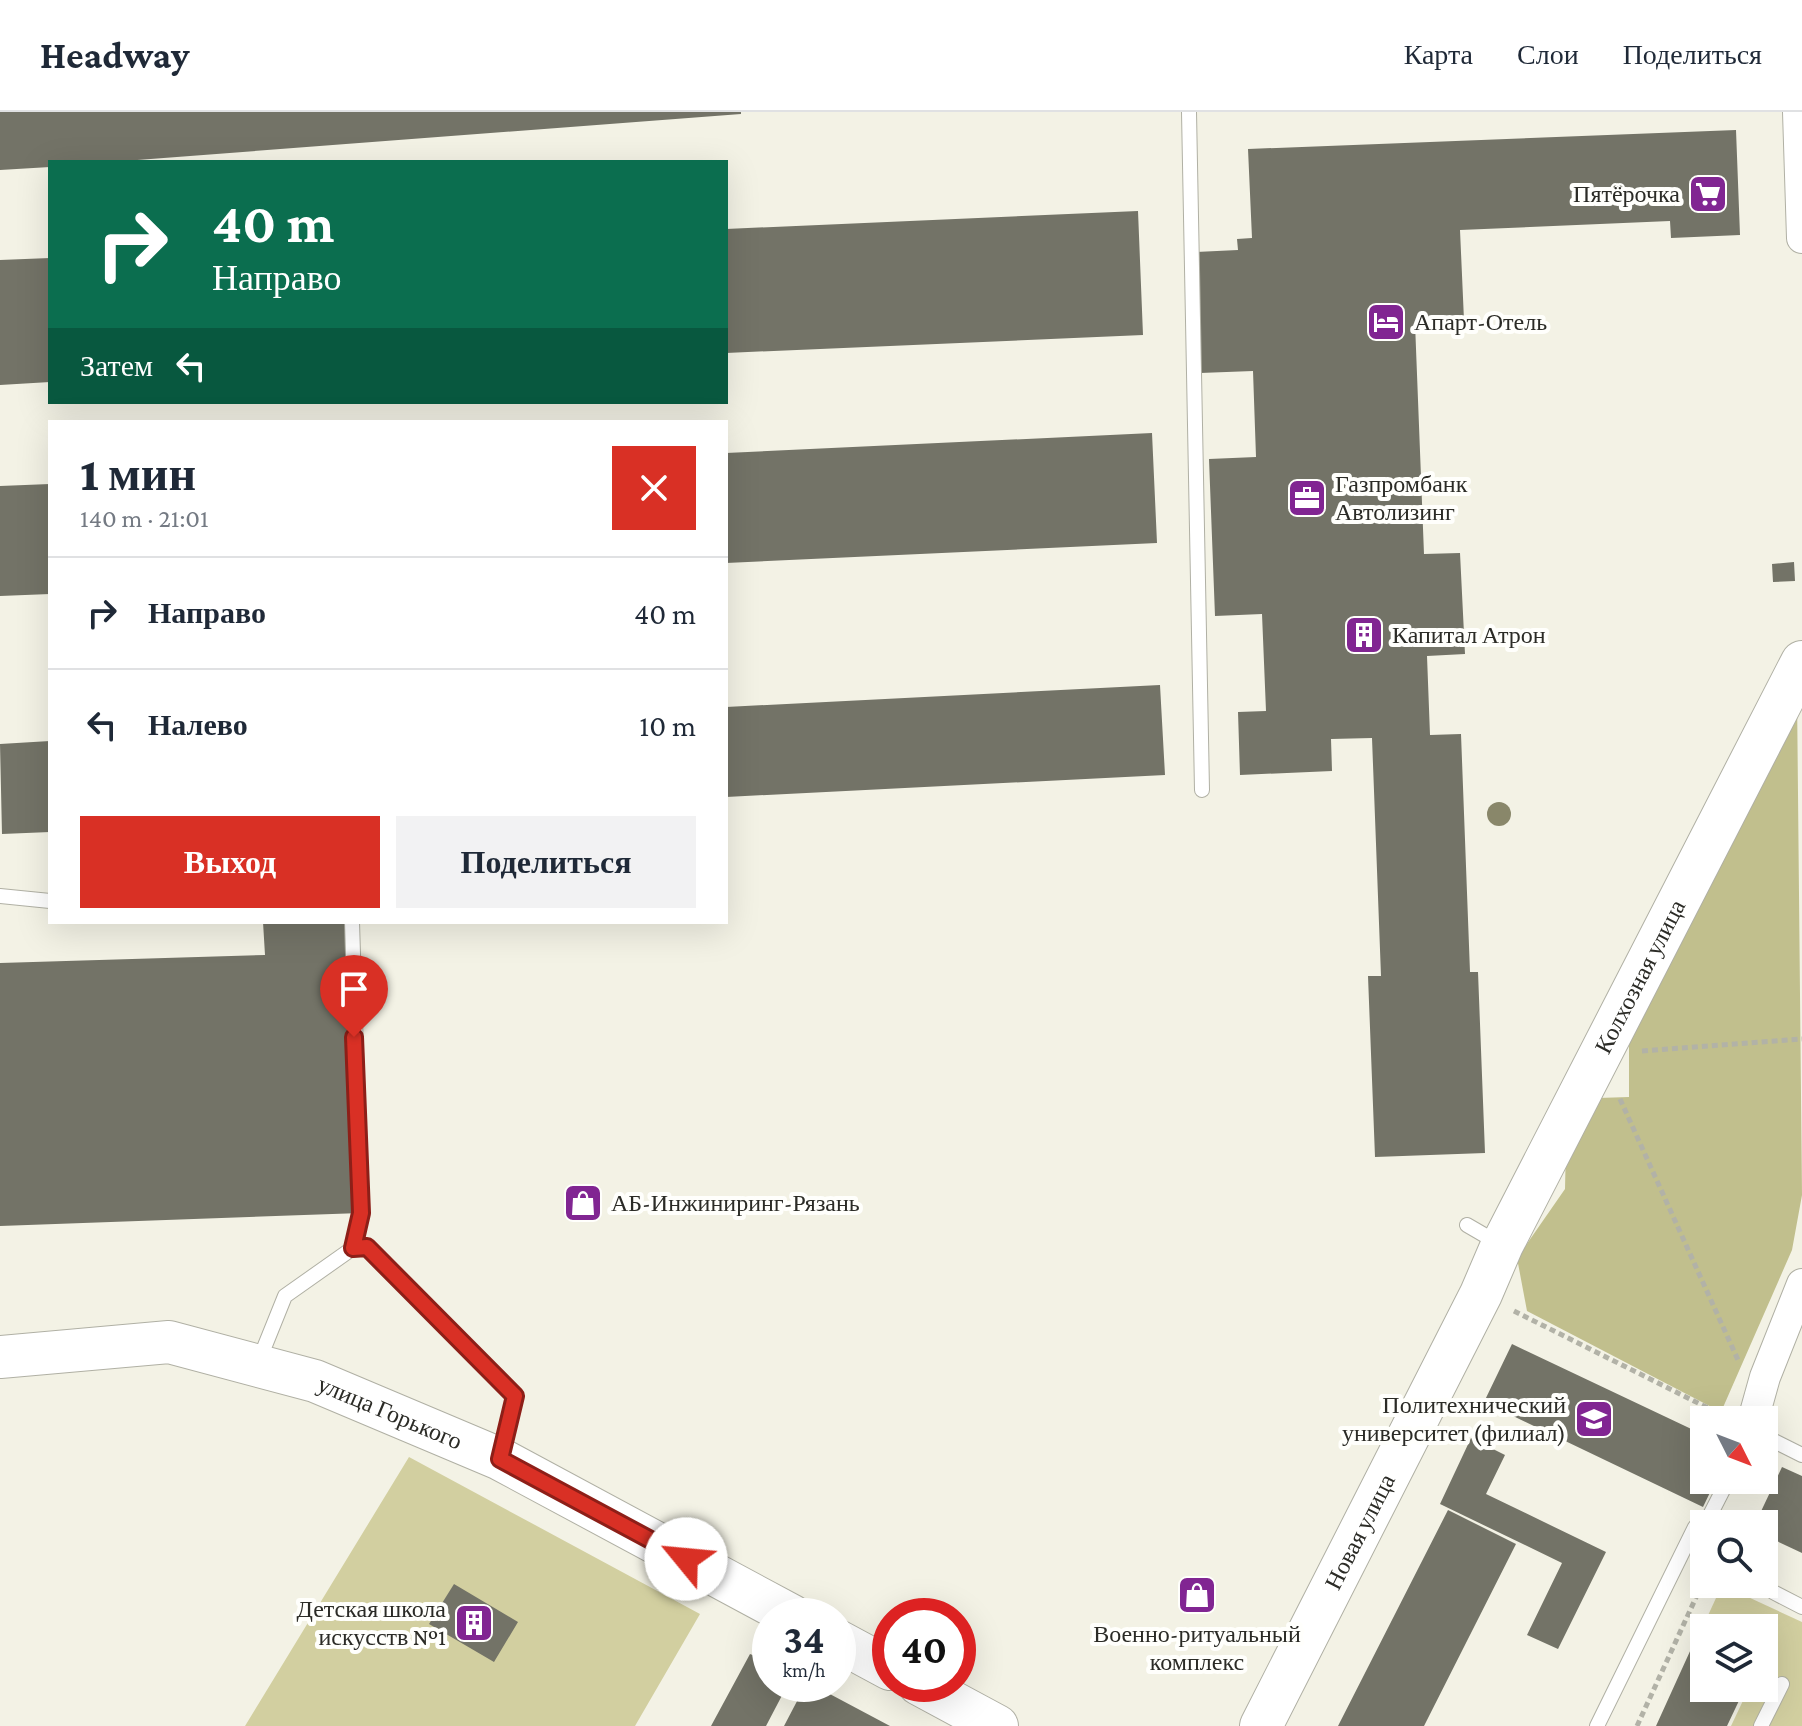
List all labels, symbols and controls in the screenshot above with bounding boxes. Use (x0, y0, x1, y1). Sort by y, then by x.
text: Headway (40, 34, 190, 76)
text: Карта (1404, 39, 1473, 70)
text: Слои (1517, 39, 1579, 70)
text: Поделиться (1623, 39, 1762, 70)
supermarket icon: Пятёрочка (1687, 173, 1729, 215)
place label: Пятёрочка (1573, 180, 1680, 207)
icon: right (80, 192, 184, 296)
text: 40 m (212, 192, 334, 254)
text: Направо (212, 258, 342, 298)
hotel icon: Апарт-Отель (1365, 301, 1407, 343)
place label: Апарт-Отель (1414, 308, 1547, 335)
icon: left (169, 344, 213, 388)
text: Затем (80, 349, 153, 382)
button: close (612, 446, 696, 530)
text: 1 мин (80, 447, 196, 500)
place label: Газпромбанк Автолизинг (1335, 470, 1468, 525)
office icon: Газпромбанк Автолизинг (1286, 477, 1328, 519)
text: 140 m · 21:01 (80, 504, 209, 533)
icon: right (80, 591, 124, 635)
text: Направо (148, 596, 266, 629)
text: 40 m (634, 597, 696, 630)
building icon: Капитал Атрон (1343, 614, 1385, 656)
place label: Капитал Атрон (1392, 621, 1546, 648)
icon: left (80, 703, 124, 747)
text: Налево (148, 708, 248, 741)
text: 10 m (639, 709, 696, 742)
button: Выход (80, 816, 380, 908)
button: Поделиться (396, 816, 696, 908)
street label: Колхозная улица (1589, 895, 1691, 1058)
pin (320, 955, 388, 1037)
icon: arrive (332, 967, 376, 1011)
shop icon: АБ-Инжиниринг-Рязань (562, 1182, 604, 1224)
place label: АБ-Инжиниринг-Рязань (611, 1189, 860, 1216)
street label: улица Горького (314, 1370, 466, 1454)
place label: Политехнический университет (филиал) (1342, 1391, 1566, 1447)
school or university icon: Политехнический университет (филиал) (1573, 1398, 1615, 1440)
north arrow (1690, 1406, 1778, 1494)
map controls (1690, 1406, 1778, 1702)
street label: Новая улица (1319, 1469, 1400, 1594)
button: search (1690, 1510, 1778, 1598)
position arrow (644, 1517, 728, 1601)
shop icon: Военно-ритуальный комплекс (1176, 1574, 1218, 1616)
place label: Детская школа искусств №1 (297, 1595, 446, 1650)
speed limit sign: 40 (872, 1598, 976, 1702)
building icon: Детская школа искусств №1 (453, 1602, 495, 1644)
button: layers (1690, 1614, 1778, 1702)
text: 34 (783, 1617, 825, 1662)
place label: Военно-ритуальный комплекс (1093, 1620, 1301, 1675)
text: km/h (782, 1659, 826, 1681)

